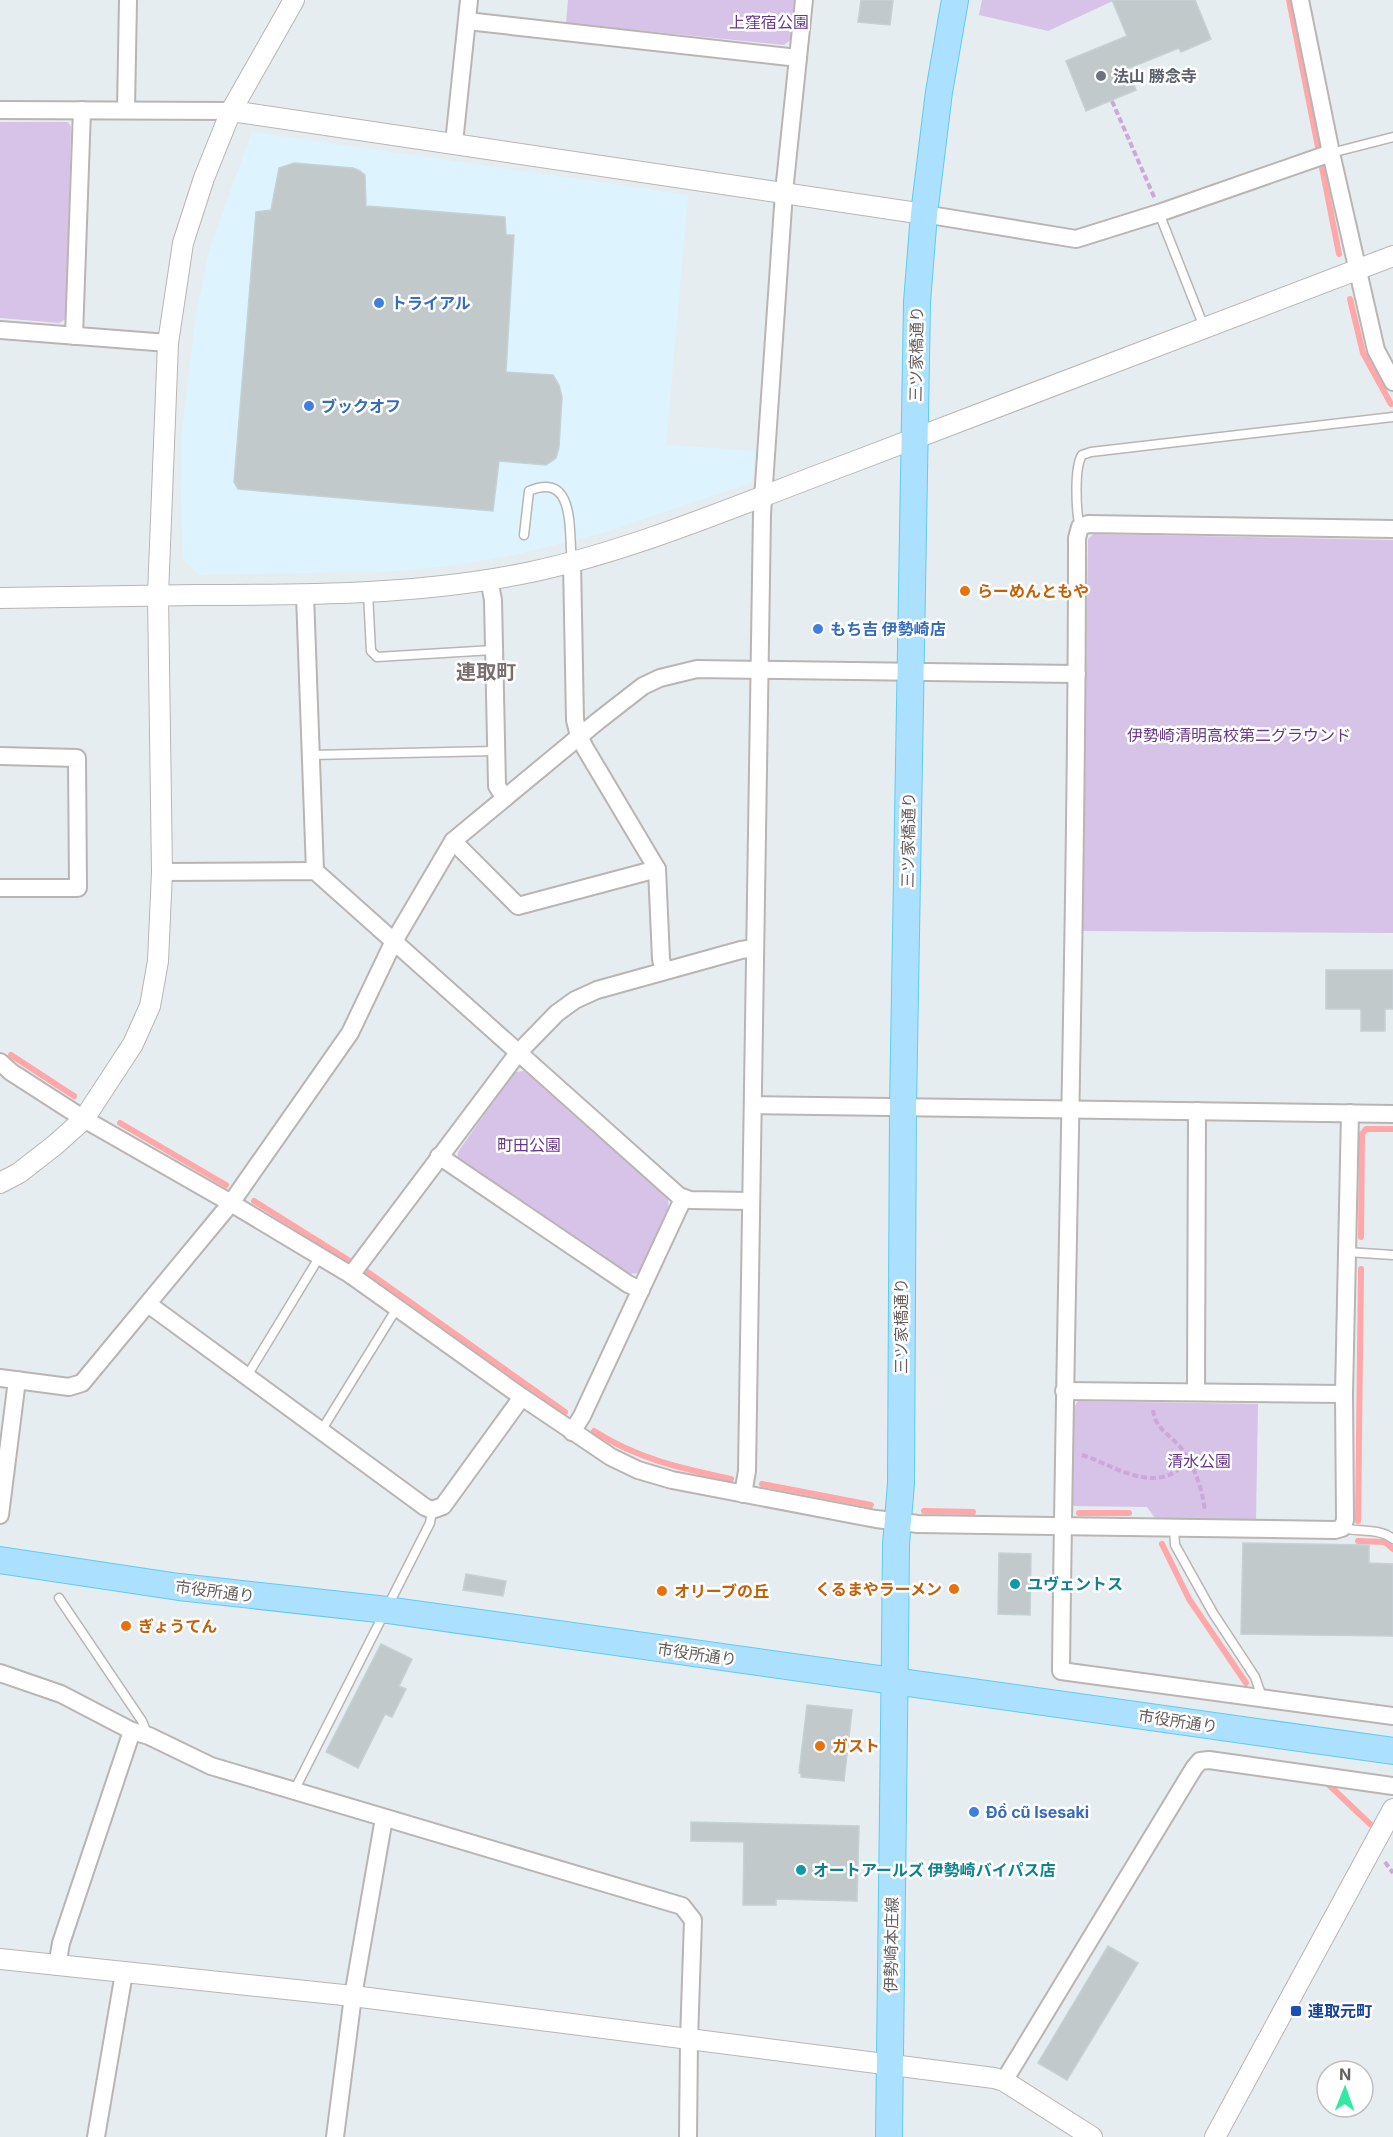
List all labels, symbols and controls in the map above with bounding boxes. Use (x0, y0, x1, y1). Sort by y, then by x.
park label: 上窪宿公園 (729, 12, 809, 32)
place label: 法山 勝念寺 (1113, 66, 1197, 86)
marker: 法山 勝念寺 (1094, 69, 1108, 83)
place label: トライアル (391, 293, 471, 313)
marker: トライアル (372, 296, 386, 310)
street label: 三ツ家橋通り (905, 306, 927, 402)
place label: ブックオフ (321, 396, 401, 416)
marker: ブックオフ (302, 399, 316, 413)
place label: らーめんともや (977, 581, 1089, 601)
marker: らーめんともや (958, 584, 972, 598)
place label: もち吉 伊勢崎店 (830, 619, 946, 639)
marker: もち吉 伊勢崎店 (811, 622, 825, 636)
district label: 連取町 (456, 660, 516, 684)
park label: 伊勢崎清明高校第二グラウンド (1127, 725, 1351, 745)
street label: 三ツ家橋通り (897, 792, 919, 888)
park label: 町田公園 (497, 1135, 561, 1155)
street label: 三ツ家橋通り (891, 1278, 911, 1374)
park label: 清水公園 (1167, 1451, 1231, 1471)
place label: ユヴェントス (1027, 1574, 1123, 1594)
street label: 市役所通り (174, 1576, 256, 1606)
marker: ユヴェントス (1008, 1577, 1022, 1591)
place label: くるまやラーメン (815, 1579, 942, 1599)
place label: オリーブの丘 (674, 1581, 769, 1601)
marker: くるまやラーメン (947, 1582, 961, 1596)
marker: オリーブの丘 (655, 1584, 669, 1598)
place label: ぎょうてん (138, 1616, 217, 1636)
marker: ぎょうてん (119, 1619, 133, 1633)
street label: 市役所通り (656, 1639, 738, 1669)
street label: 市役所通り (1137, 1706, 1219, 1736)
place label: ガスト (832, 1736, 880, 1756)
marker: ガスト (813, 1739, 827, 1753)
place label: Đồ cũ Isesaki (986, 1802, 1089, 1822)
marker: Đồ cũ Isesaki (967, 1805, 981, 1819)
place label: オートアールズ 伊勢崎バイパス店 (813, 1860, 1056, 1880)
marker: オートアールズ 伊勢崎バイパス店 (794, 1863, 808, 1877)
street label: 伊勢崎本庄線 (880, 1897, 902, 1993)
place label: 連取元町 (1308, 2001, 1372, 2021)
marker: 連取元町 (1289, 2004, 1303, 2018)
north arrow (1315, 2059, 1375, 2119)
text: N (1339, 2064, 1352, 2084)

